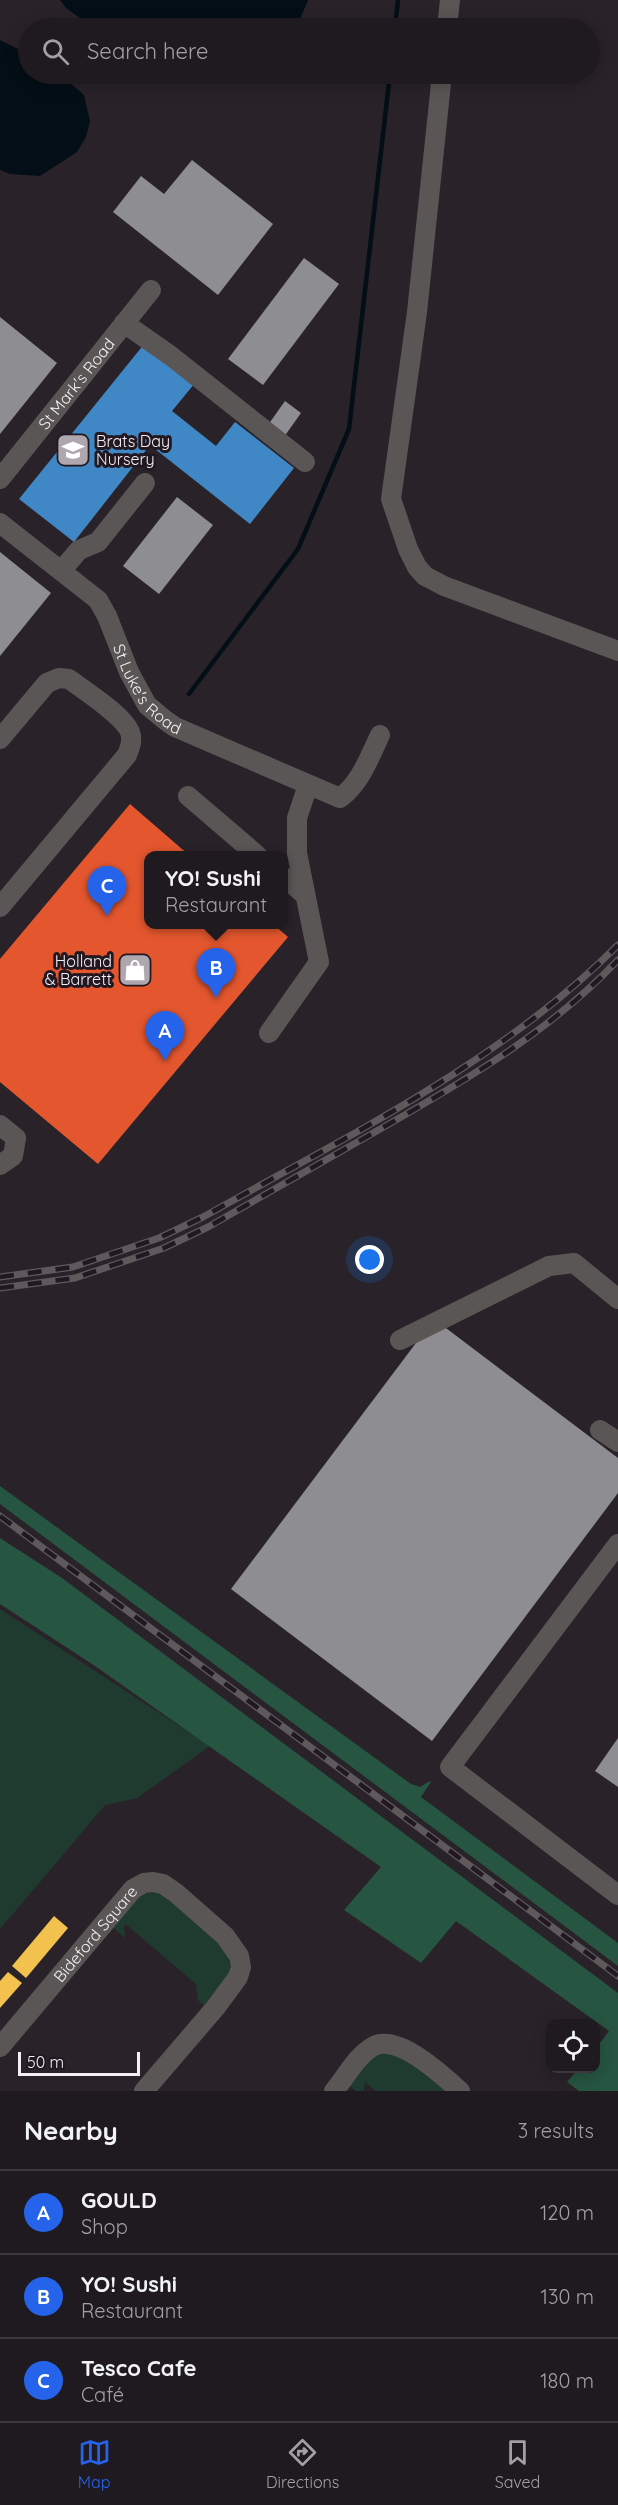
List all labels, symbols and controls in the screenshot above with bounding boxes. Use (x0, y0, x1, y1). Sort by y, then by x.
search box (18, 18, 600, 84)
icon: search (39, 35, 72, 68)
text: Search here (87, 37, 208, 65)
street label: St Mark's Road (34, 334, 119, 433)
place label: Brats Day Nursery (96, 431, 170, 469)
school or university icon: Brats Day Nursery (55, 432, 91, 468)
street label: St Luke's Road (109, 641, 184, 738)
popup (144, 851, 288, 929)
text: YO! Sushi (165, 864, 261, 892)
pin: C (88, 866, 126, 916)
text: Restaurant (165, 892, 267, 917)
pin: B (196, 948, 236, 998)
place label: Holland & Barrett (45, 951, 112, 989)
shop icon: Holland & Barrett (117, 952, 153, 988)
pin: A (146, 1012, 184, 1061)
your location (355, 1245, 384, 1274)
street label: Bideford Square (49, 1882, 142, 1986)
map controls (546, 2019, 600, 2073)
button: locate (546, 2019, 600, 2073)
scale bar (18, 2049, 140, 2076)
text: 50 m (27, 2052, 64, 2072)
text: Nearby (24, 2114, 118, 2147)
text: 3 results (518, 2118, 594, 2143)
text: GOULD (81, 2186, 157, 2214)
text: A (37, 2200, 50, 2225)
text: 120 m (540, 2200, 594, 2225)
text: Shop (81, 2214, 128, 2239)
text: YO! Sushi (81, 2270, 177, 2298)
text: B (37, 2284, 50, 2309)
text: 130 m (541, 2284, 594, 2309)
text: Restaurant (81, 2298, 183, 2323)
text: Tesco Cafe (81, 2354, 197, 2382)
text: C (37, 2368, 50, 2393)
text: 180 m (540, 2368, 594, 2393)
text: Café (81, 2382, 124, 2407)
tab: Map (78, 2436, 111, 2492)
tab: Directions (266, 2436, 339, 2492)
tab: Saved (495, 2436, 540, 2492)

